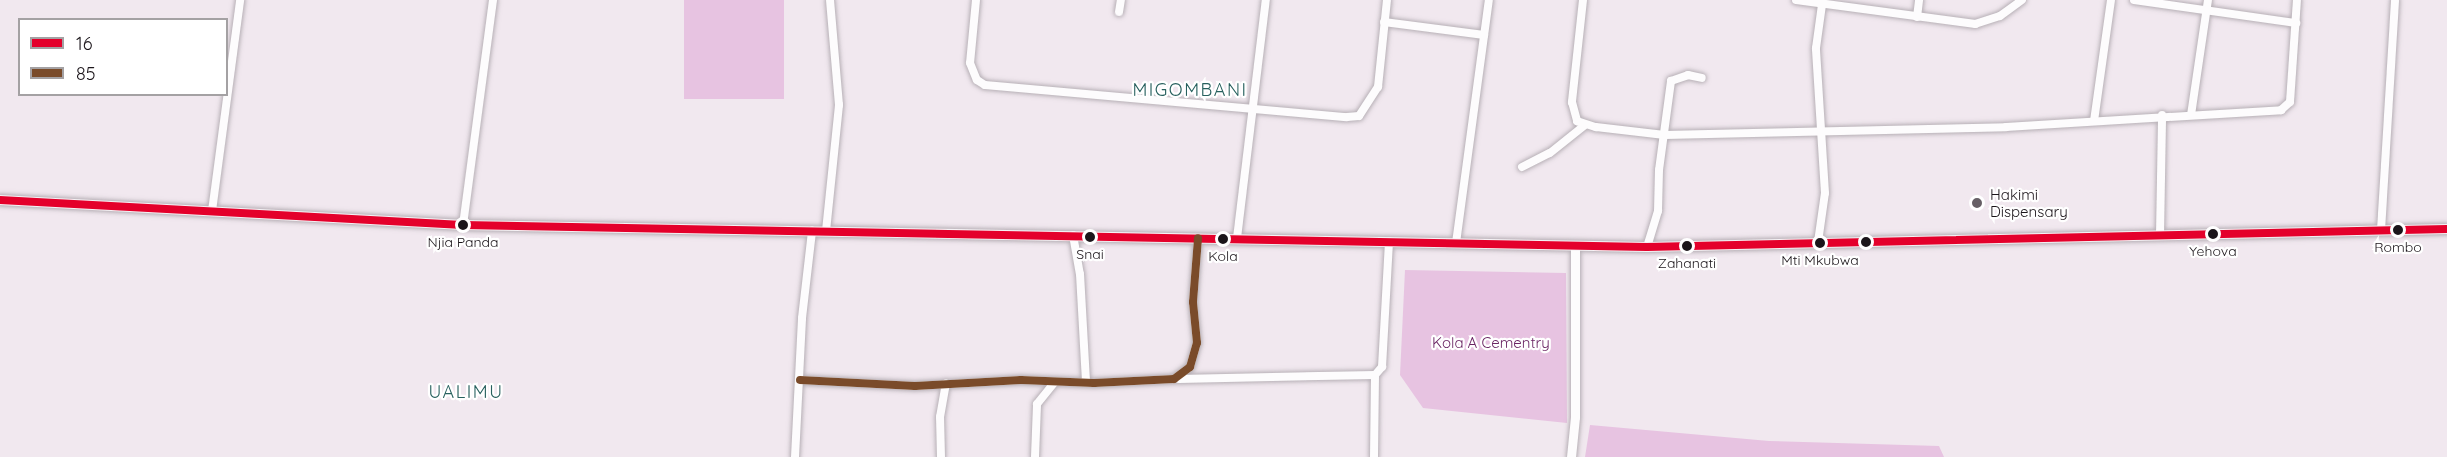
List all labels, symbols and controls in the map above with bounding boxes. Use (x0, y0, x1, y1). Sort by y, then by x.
legend (18, 18, 228, 96)
text: 16 (76, 32, 92, 55)
text: 85 (76, 62, 96, 85)
district label: MIGOMBANI (1132, 79, 1248, 101)
place label: Hakimi Dispensary (1990, 185, 2068, 220)
marker: Hakimi Dispensary (1968, 194, 1986, 212)
marker: Njia Panda (457, 219, 469, 231)
marker: Rombo (2392, 224, 2404, 236)
marker: Yehova (2207, 228, 2219, 240)
marker: Snai (1084, 231, 1096, 243)
marker: Kola (1217, 233, 1229, 245)
place label: Njia Panda (427, 234, 499, 250)
unlabelled marker (1860, 236, 1872, 248)
marker: Mti Mkubwa (1814, 237, 1826, 249)
place label: Rombo (2374, 239, 2422, 255)
marker: Zahanati (1681, 240, 1693, 252)
place label: Yehova (2189, 243, 2237, 259)
place label: Snai (1076, 246, 1104, 262)
place label: Kola (1208, 248, 1238, 264)
place label: Mti Mkubwa (1781, 252, 1859, 268)
place label: Zahanati (1658, 255, 1716, 271)
park label: Kola A Cementry (1432, 334, 1550, 352)
district label: UALIMU (428, 381, 504, 403)

